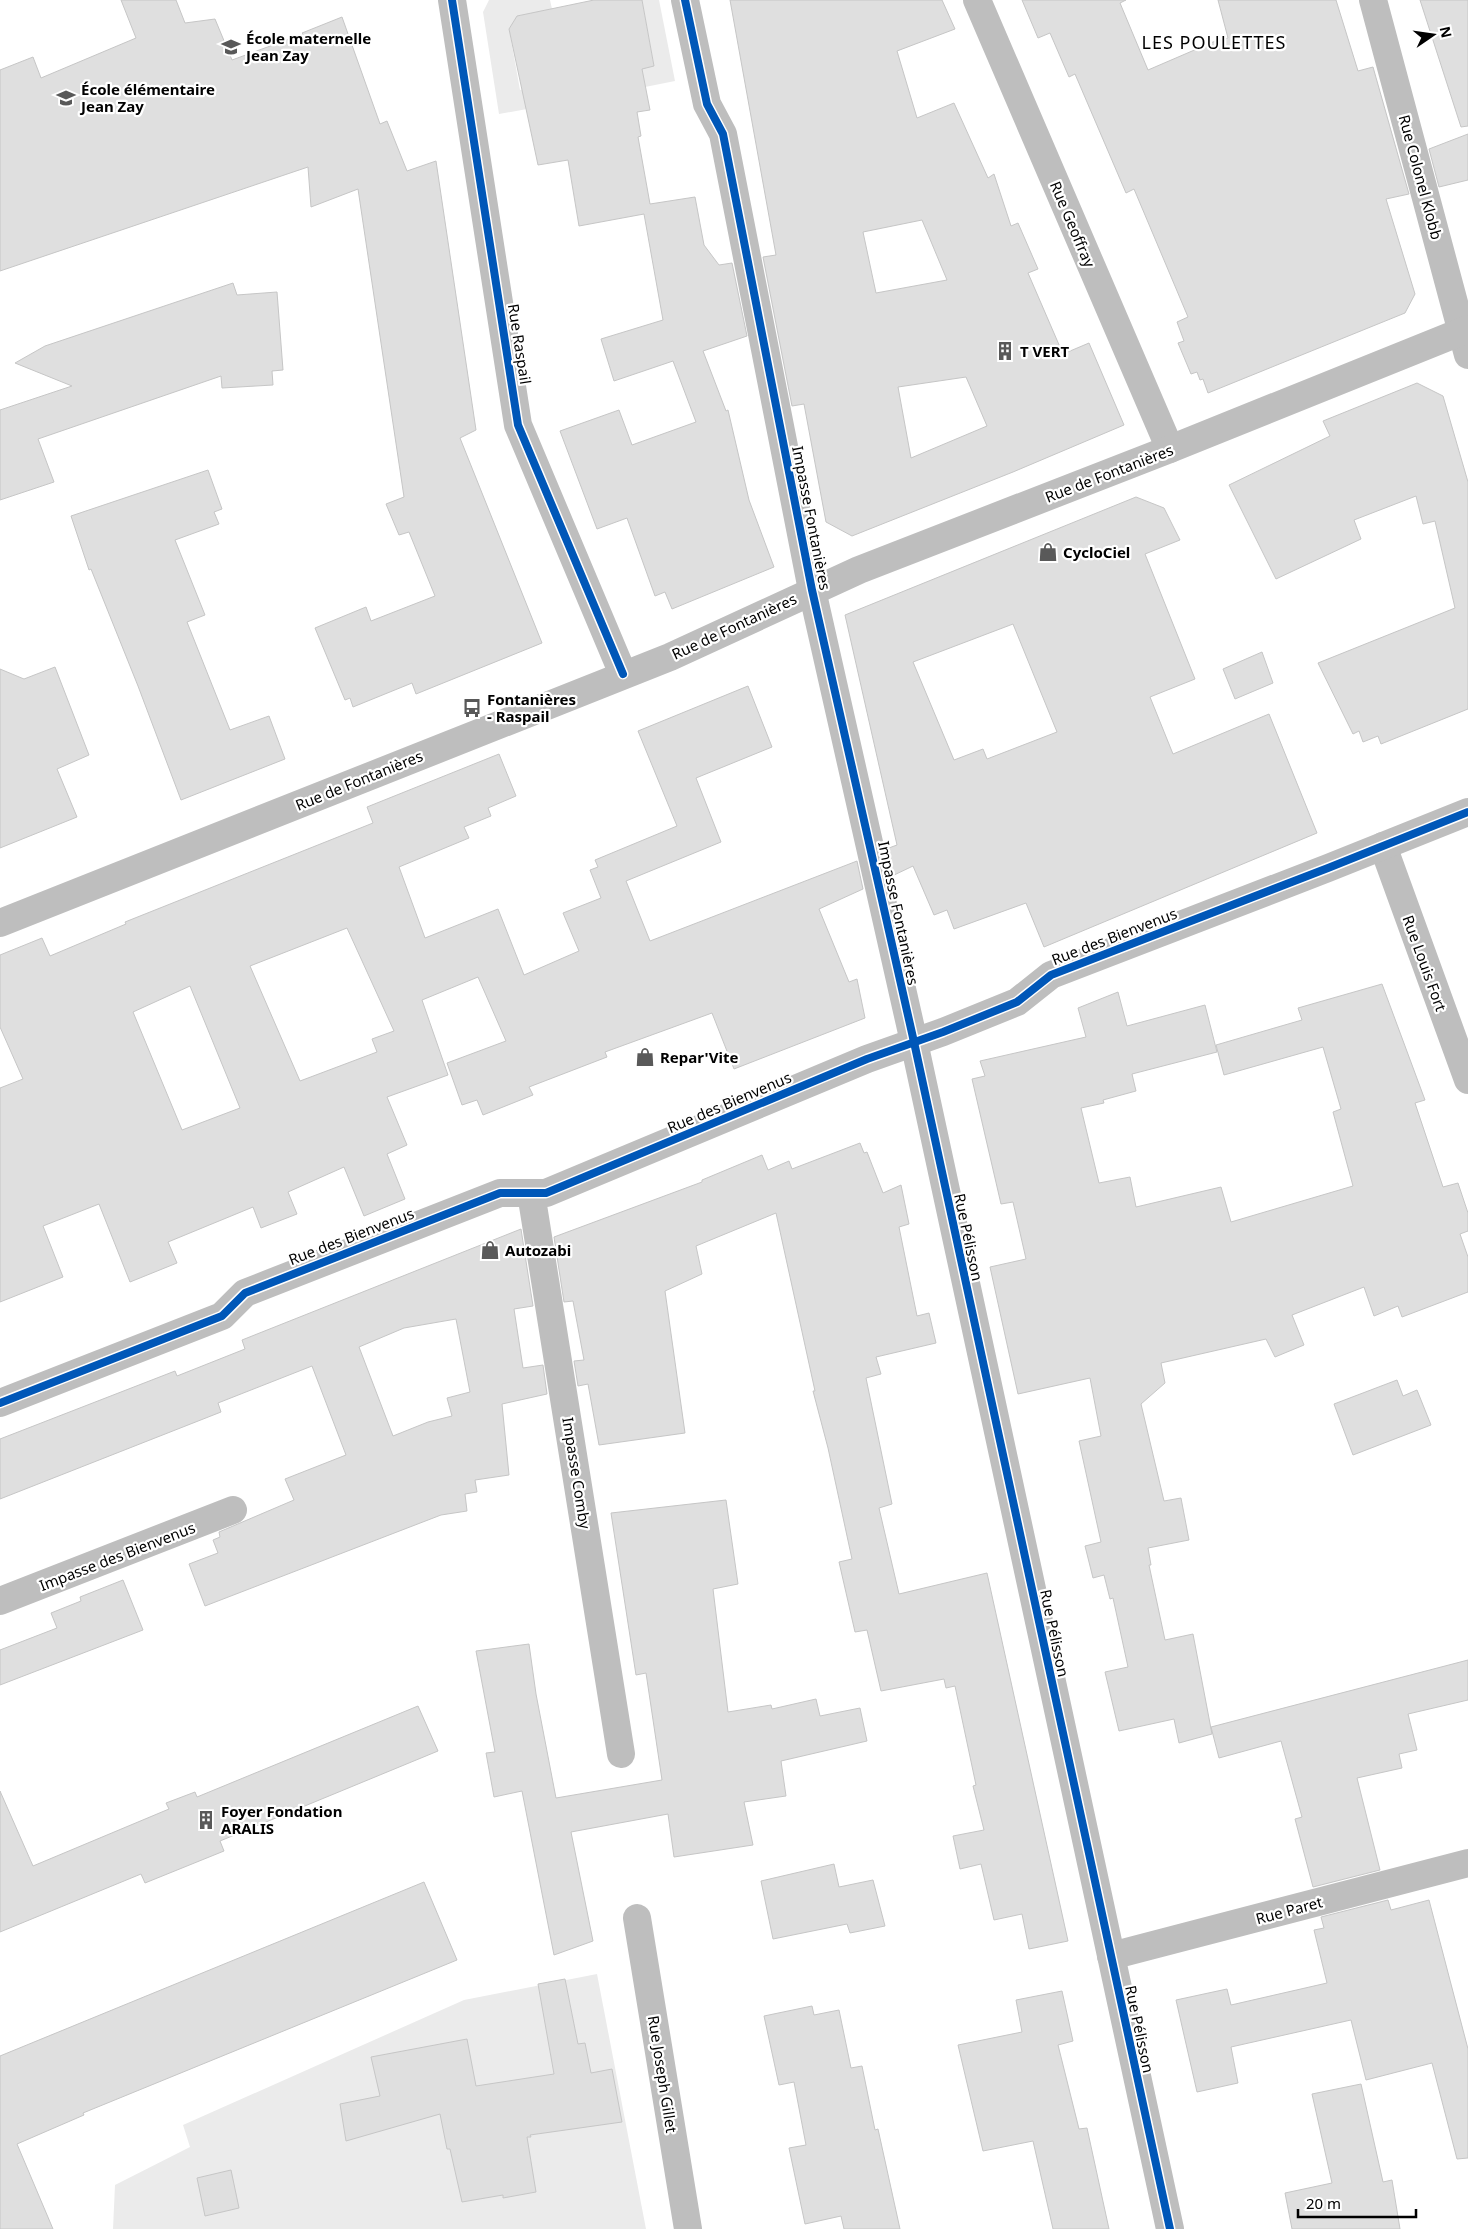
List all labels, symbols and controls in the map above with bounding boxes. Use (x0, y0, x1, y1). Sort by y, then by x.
north arrow (1408, 10, 1458, 60)
text: N (1436, 24, 1457, 40)
place label: École maternelle Jean Zay (244, 28, 371, 65)
district label: LES POULETTES (1142, 30, 1286, 54)
school or university icon: École maternelle Jean Zay (220, 36, 242, 58)
place label: École élémentaire Jean Zay (79, 79, 215, 116)
school or university icon: École élémentaire Jean Zay (55, 87, 77, 109)
street label: Rue Colonel Klobb (1395, 112, 1447, 242)
street label: Rue Geoffray (1046, 178, 1100, 270)
street label: Rue Raspail (504, 302, 536, 386)
building icon: T VERT (994, 340, 1016, 362)
place label: T VERT (1020, 341, 1070, 361)
street label: Rue de Fontanières (1042, 439, 1176, 507)
street label: Impasse Fontanières (788, 444, 836, 592)
shop icon: CycloCiel (1037, 541, 1059, 563)
place label: CycloCiel (1063, 542, 1130, 562)
street label: Rue de Fontanières (668, 588, 800, 664)
place label: Fontanières - Raspail (487, 689, 576, 726)
bus stop icon: Fontanières - Raspail (461, 697, 483, 719)
street label: Rue de Fontanières (292, 745, 426, 815)
street label: Impasse Fontanières (874, 839, 924, 987)
street label: Rue des Bienvenus (1048, 903, 1180, 969)
street label: Rue Louis Fort (1398, 912, 1452, 1014)
shop icon: Repar'Vite (634, 1046, 656, 1068)
place label: Repar'Vite (660, 1047, 739, 1067)
street label: Rue des Bienvenus (664, 1067, 794, 1137)
street label: Rue Pélisson (950, 1191, 988, 1283)
street label: Rue des Bienvenus (285, 1203, 417, 1269)
shop icon: Autozabi (479, 1239, 501, 1261)
place label: Autozabi (505, 1240, 571, 1260)
street label: Impasse Comby (558, 1416, 596, 1531)
street label: Impasse des Bienvenus (36, 1517, 198, 1595)
street label: Rue Pélisson (1036, 1587, 1074, 1679)
place label: Foyer Fondation ARALIS (221, 1801, 342, 1838)
building icon: Foyer Fondation ARALIS (195, 1809, 217, 1831)
street label: Rue Paret (1253, 1891, 1325, 1928)
street label: Rue Pélisson (1121, 1983, 1159, 2075)
street label: Rue Joseph Gillet (644, 2014, 682, 2135)
scale bar (1298, 2186, 1416, 2218)
text: 20 m (1306, 2193, 1341, 2213)

